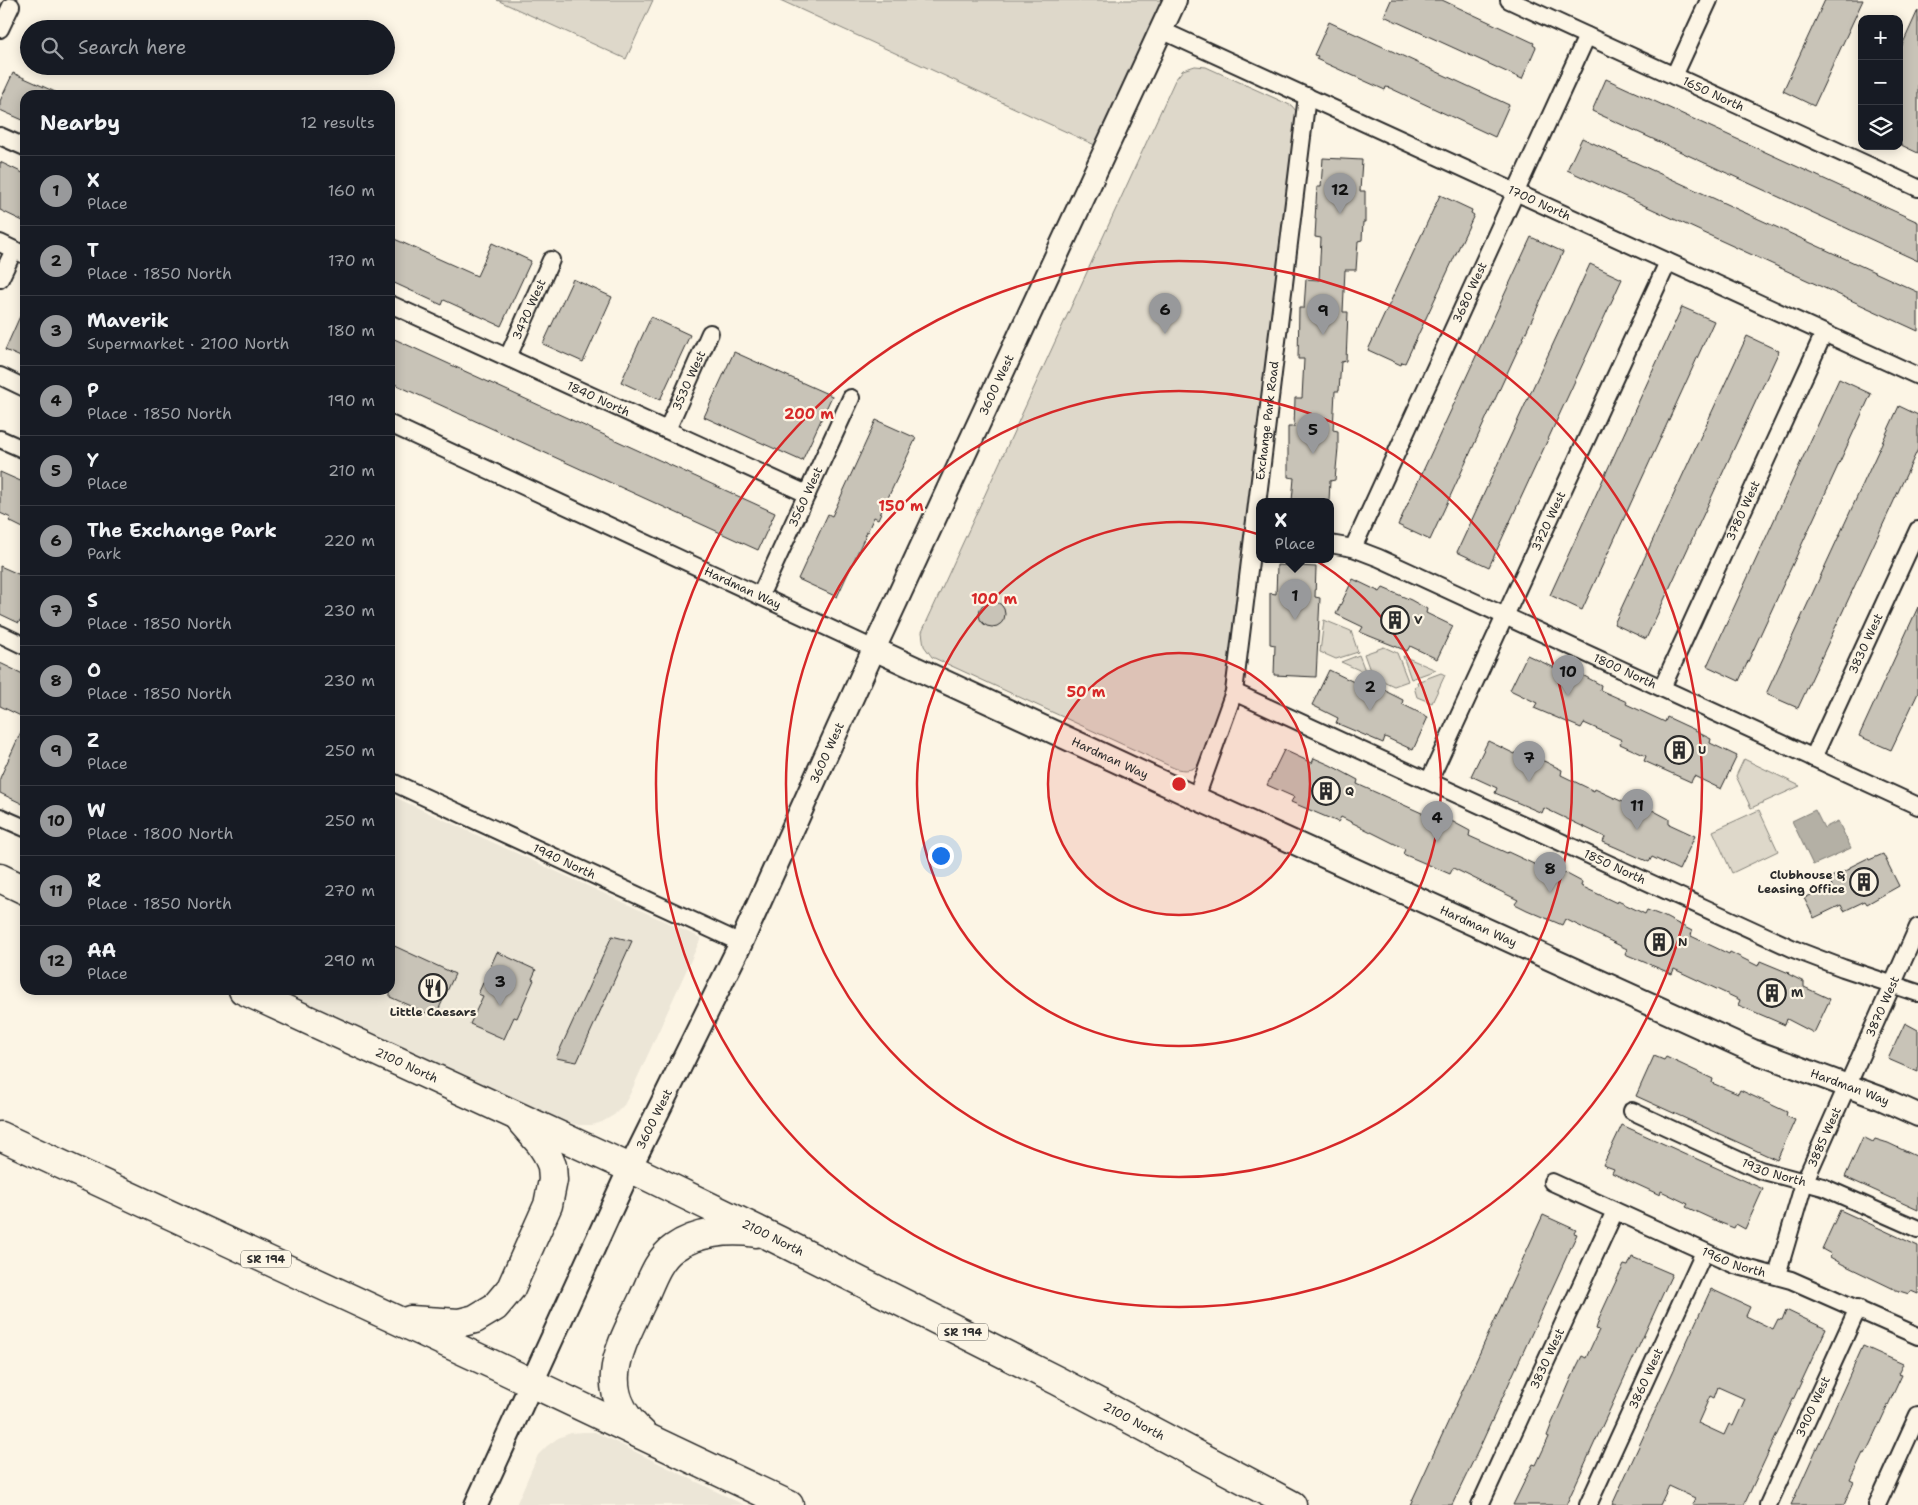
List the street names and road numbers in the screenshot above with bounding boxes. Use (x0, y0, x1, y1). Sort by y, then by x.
street label: 1650 North (1680, 73, 1747, 115)
street label: 1700 North (1505, 182, 1573, 224)
street label: 3680 West (1449, 259, 1491, 325)
street label: 3470 West (509, 277, 550, 342)
street label: 3530 West (669, 348, 709, 413)
street label: 3600 West (975, 352, 1017, 418)
street label: Exchange Park Road (1252, 360, 1282, 481)
street label: 1840 North (564, 378, 632, 420)
street label: 3560 West (785, 464, 826, 530)
street label: 3780 West (1722, 478, 1764, 543)
street label: 3720 West (1528, 489, 1569, 554)
street label: Hardman Way (702, 563, 784, 613)
street label: 3830 West (1845, 611, 1887, 677)
street label: 1800 North (1591, 650, 1659, 693)
street label: 3600 West (806, 720, 848, 786)
street label: Hardman Way (1069, 733, 1151, 783)
street label: 1940 North (530, 840, 598, 883)
street label: 1850 North (1581, 846, 1648, 888)
street label: Hardman Way (1437, 902, 1520, 951)
street label: 3870 West (1862, 974, 1903, 1040)
street label: 2100 North (373, 1044, 440, 1087)
street label: Hardman Way (1808, 1065, 1892, 1109)
street label: 3600 West (632, 1086, 676, 1152)
street label: 3885 West (1804, 1105, 1845, 1170)
street label: 1930 North (1739, 1155, 1808, 1190)
street label: 2100 North (739, 1216, 807, 1260)
street label: 1960 North (1699, 1243, 1768, 1281)
road number: SR 194 (241, 1250, 291, 1268)
road number: SR 194 (938, 1324, 988, 1340)
street label: 3830 West (1526, 1326, 1568, 1392)
street label: 3860 West (1625, 1346, 1667, 1412)
street label: 3900 West (1792, 1374, 1834, 1440)
street label: 2100 North (1100, 1398, 1167, 1444)

